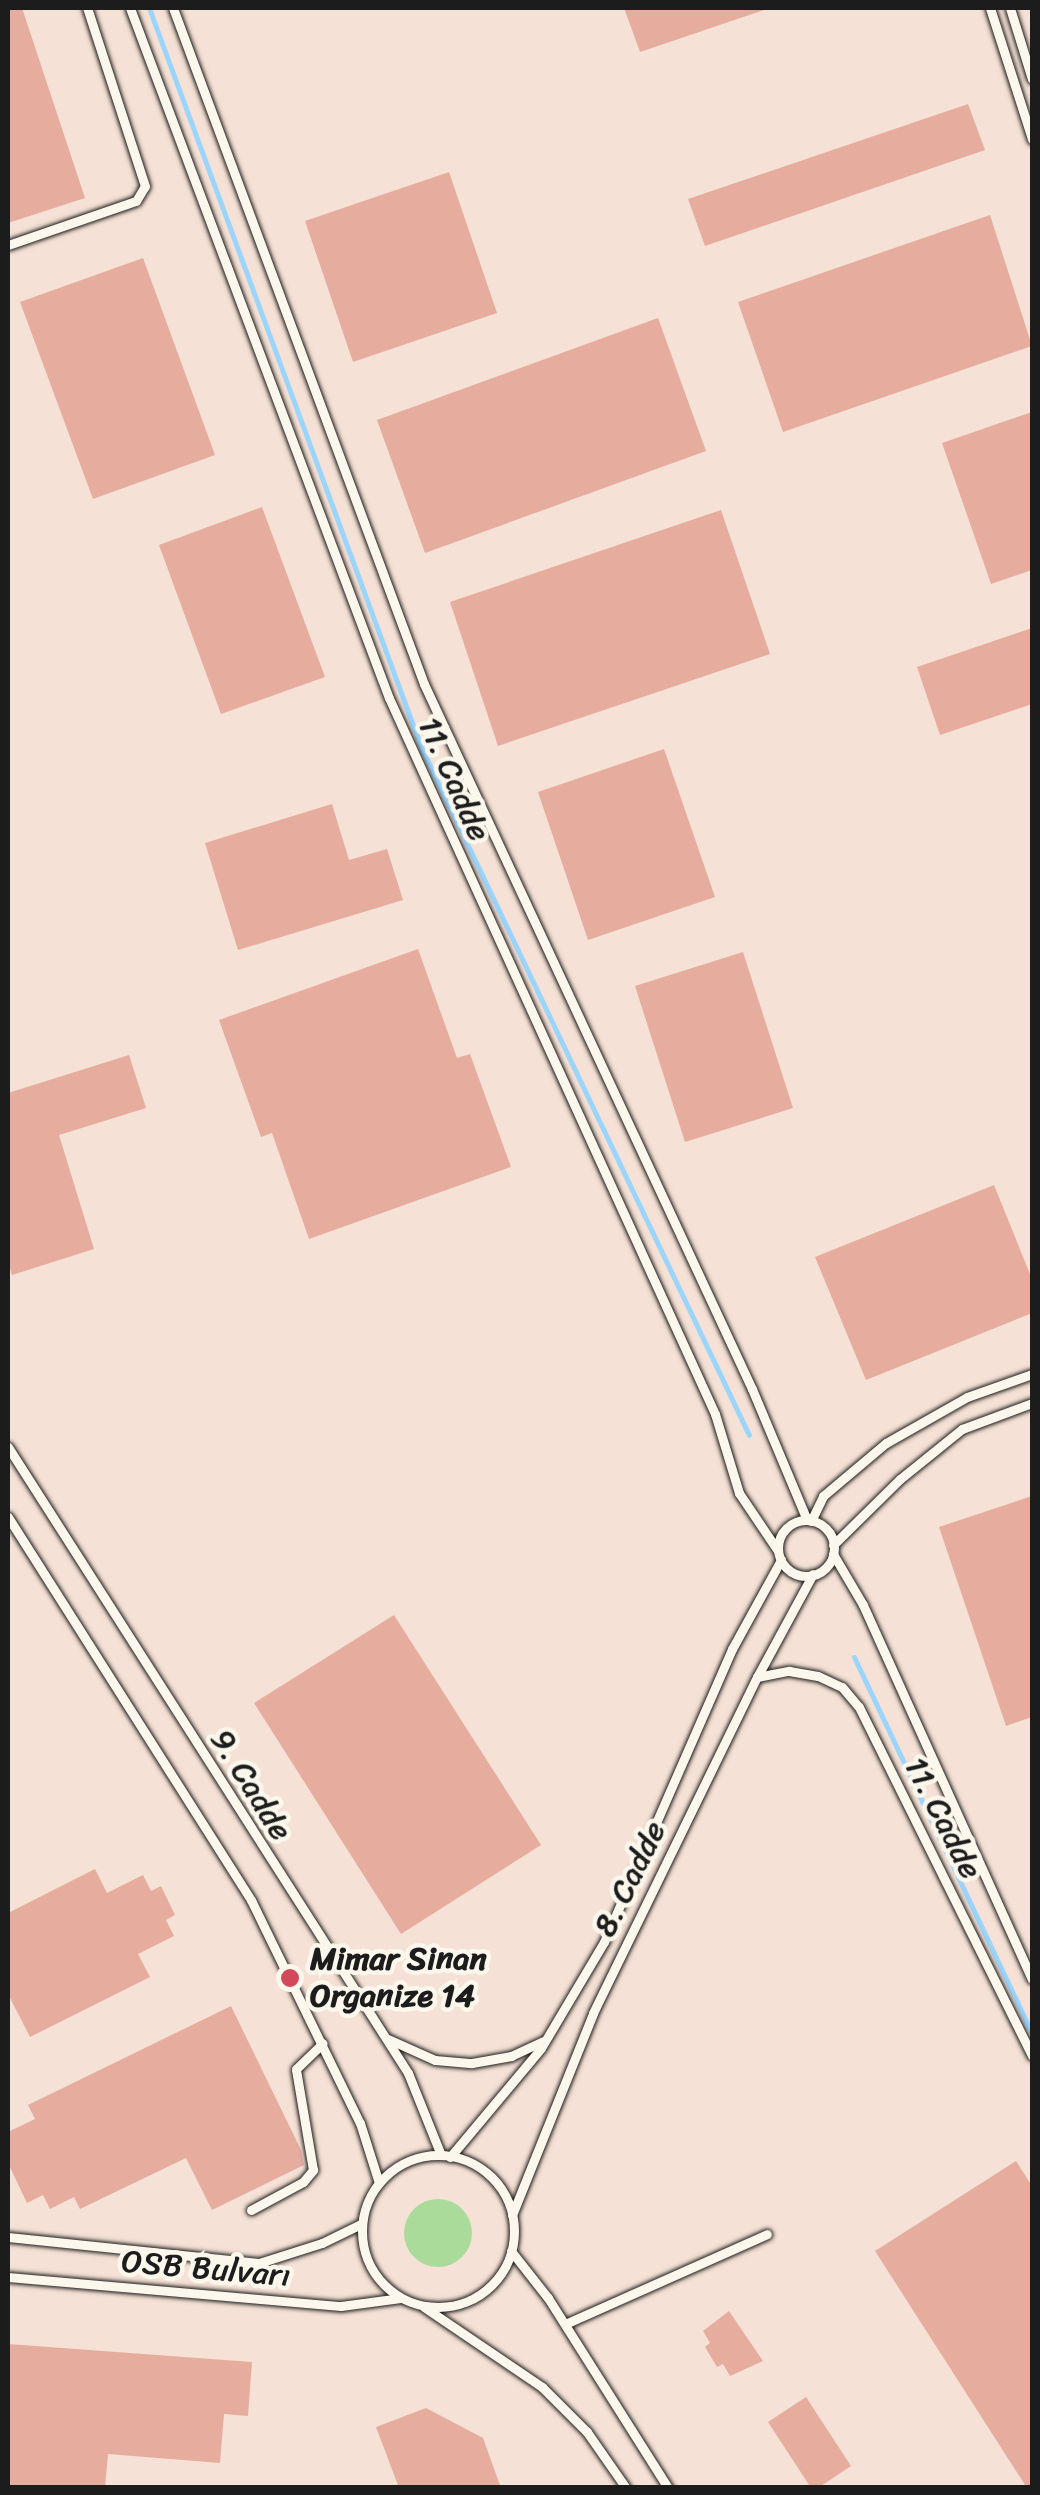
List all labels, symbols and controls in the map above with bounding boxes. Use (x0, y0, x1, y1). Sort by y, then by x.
street label: 11. Cadde (410, 711, 498, 847)
street label: 9. Cadde (202, 1722, 300, 1848)
street label: 11. Cadde (896, 1751, 990, 1885)
street label: 8. Cadde (586, 1815, 674, 1943)
place label: Mimar Sinan Organize 14 (310, 1941, 487, 2016)
marker: Mimar Sinan Organize 14 (279, 1967, 301, 1989)
street label: OSB Bulvarı (120, 2243, 292, 2295)

